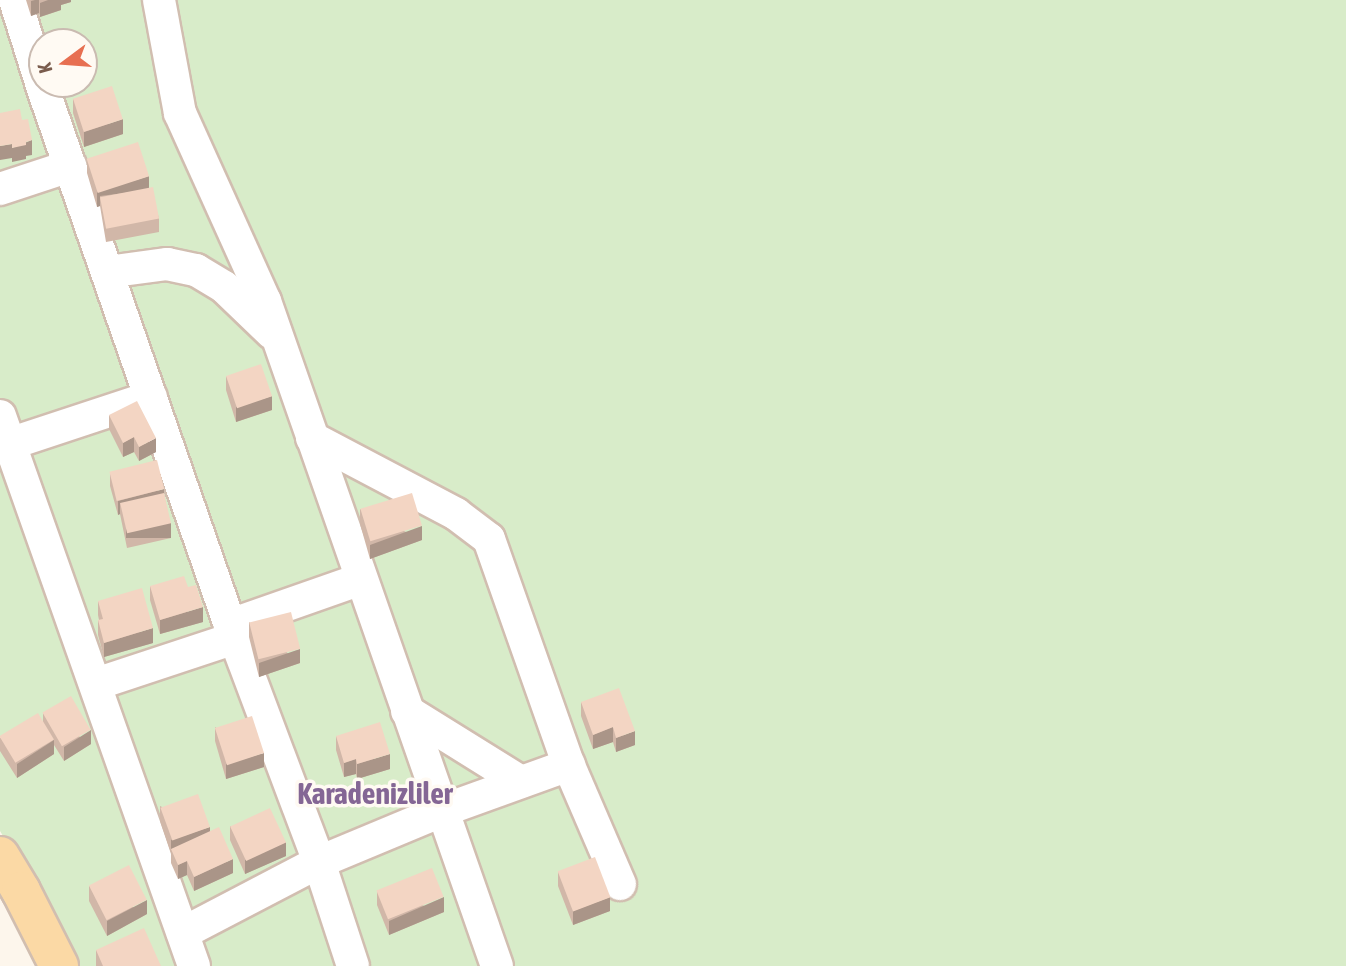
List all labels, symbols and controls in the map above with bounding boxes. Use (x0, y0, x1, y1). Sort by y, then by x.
north arrow (28, 28, 98, 98)
text: K (33, 61, 57, 76)
district label: Karadenizliler (297, 775, 453, 811)

